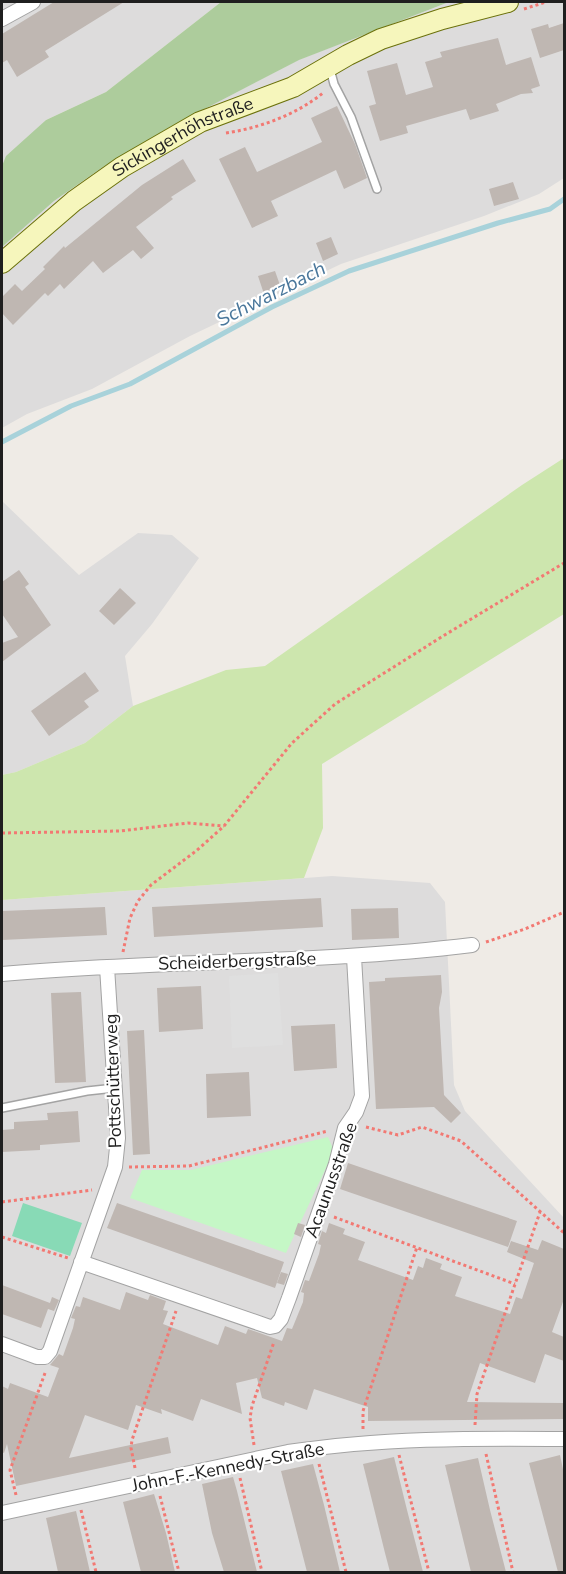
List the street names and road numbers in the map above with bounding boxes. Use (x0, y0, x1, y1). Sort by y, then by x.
street label: Sickingerhöhstraße (107, 91, 257, 182)
street label: Scheiderbergstraße (158, 946, 316, 976)
street label: Pottschütterweg (99, 1013, 127, 1149)
street label: Acaunusstraße (299, 1119, 363, 1241)
street label: John-F.-Kennedy-Straße (129, 1437, 326, 1498)

